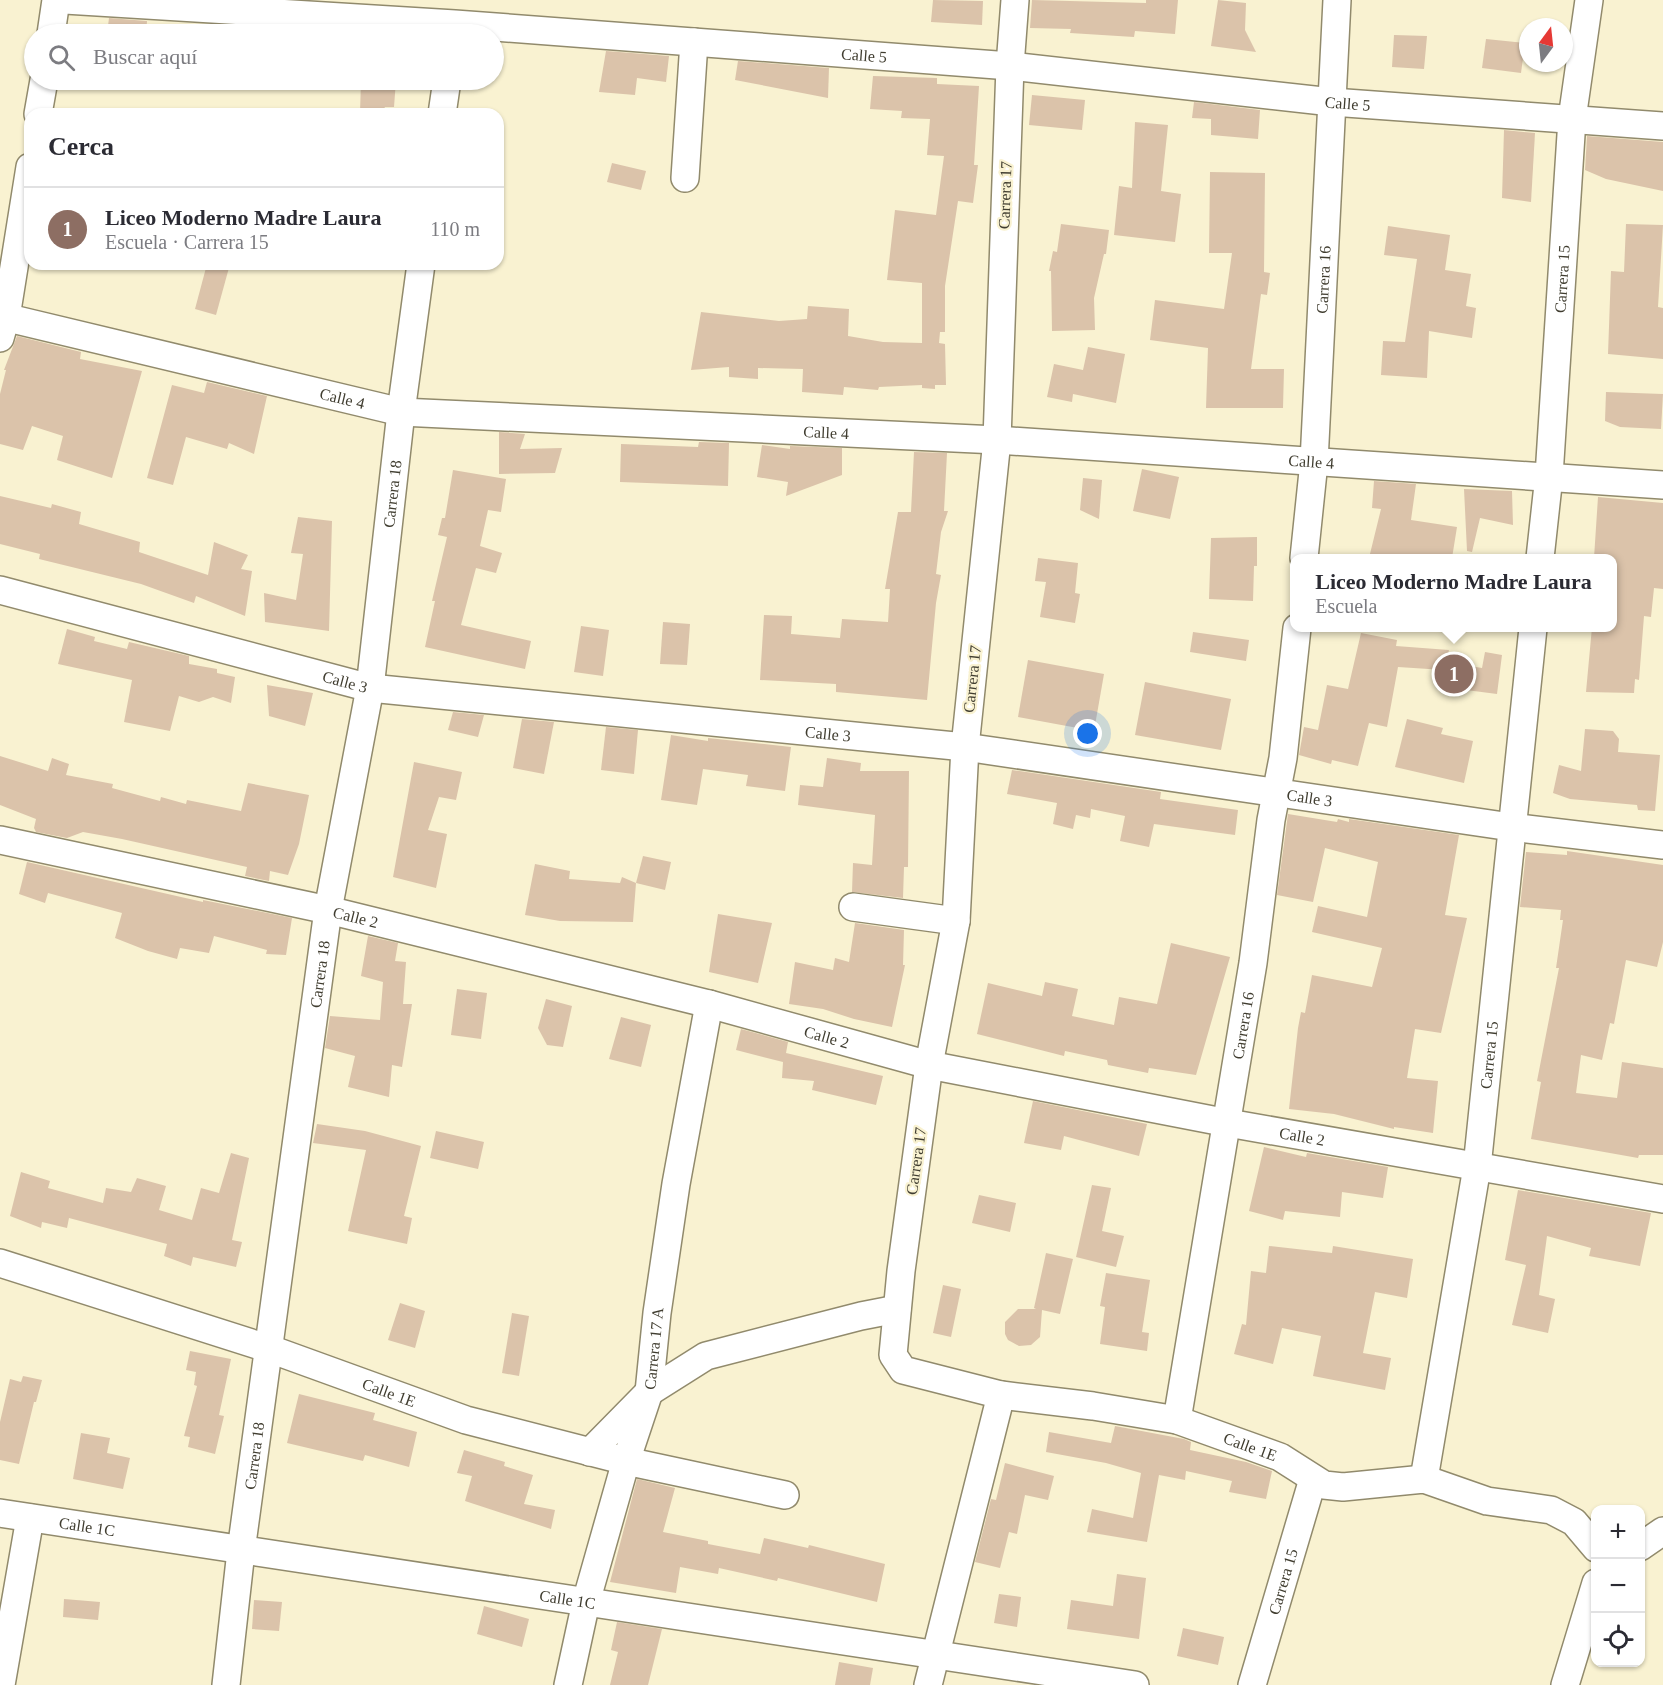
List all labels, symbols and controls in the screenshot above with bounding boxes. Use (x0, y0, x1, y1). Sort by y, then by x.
north arrow (1519, 18, 1573, 72)
search box (24, 24, 504, 90)
icon: search (45, 41, 78, 74)
text: Buscar aquí (93, 44, 197, 69)
street label: Calle 5 (841, 45, 888, 65)
street label: Calle 5 (1324, 93, 1371, 113)
text: Cerca (48, 132, 114, 161)
street label: Carrera 17 (995, 161, 1015, 229)
text: Liceo Moderno Madre Laura (105, 205, 381, 230)
text: 1 (63, 218, 73, 240)
text: 110 m (430, 218, 480, 240)
text: Escuela · Carrera 15 (105, 231, 269, 253)
street label: Carrera 15 (1551, 244, 1572, 313)
street label: Carrera 16 (1313, 245, 1333, 314)
street label: Calle 4 (318, 384, 367, 412)
street label: Calle 4 (803, 422, 849, 442)
street label: Calle 4 (1288, 451, 1335, 471)
street label: Carrera 18 (380, 459, 404, 529)
popup (1290, 554, 1617, 632)
text: Liceo Moderno Madre Laura (1315, 569, 1592, 594)
text: Escuela (1315, 595, 1377, 617)
street label: Carrera 17 (960, 644, 984, 714)
pin: 1 (1434, 652, 1474, 696)
street label: Calle 3 (321, 667, 369, 695)
your location (1073, 719, 1102, 748)
street label: Calle 3 (804, 723, 852, 744)
street label: Calle 3 (1286, 786, 1334, 809)
street label: Calle 2 (332, 903, 380, 931)
street label: Carrera 18 (306, 939, 332, 1009)
street label: Carrera 16 (1229, 990, 1257, 1060)
street label: Carrera 15 (1477, 1020, 1501, 1090)
street label: Calle 2 (802, 1022, 851, 1051)
street label: Calle 2 (1278, 1124, 1326, 1148)
street label: Carrera 17 (903, 1126, 929, 1196)
street label: Carrera 17 A (641, 1306, 666, 1390)
street label: Calle 1E (360, 1375, 418, 1410)
street label: Carrera 18 (241, 1421, 267, 1491)
street label: Calle 1E (1221, 1429, 1279, 1464)
map controls (1591, 1505, 1645, 1667)
button: + (1591, 1505, 1645, 1559)
street label: Calle 1C (58, 1514, 116, 1539)
street label: Carrera 15 (1265, 1546, 1300, 1616)
button: − (1591, 1559, 1645, 1613)
street label: Calle 1C (538, 1586, 597, 1612)
button: locate (1591, 1613, 1645, 1667)

